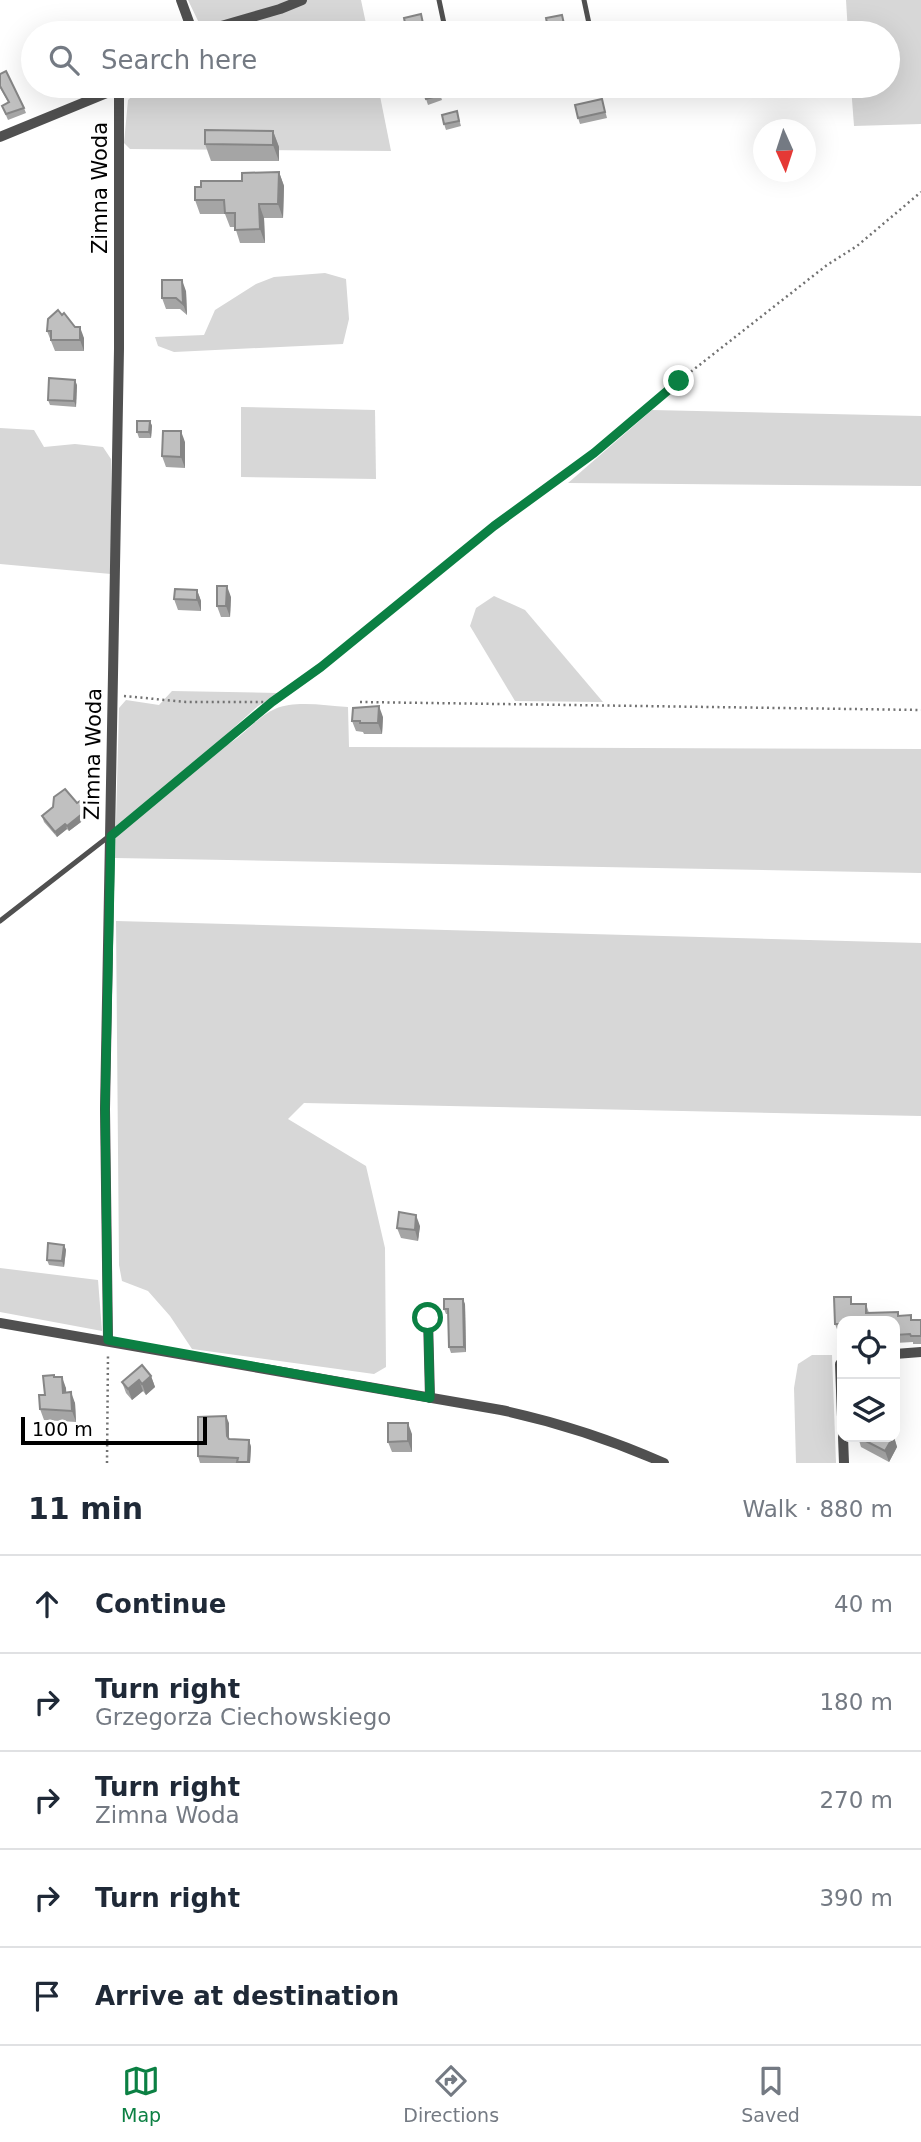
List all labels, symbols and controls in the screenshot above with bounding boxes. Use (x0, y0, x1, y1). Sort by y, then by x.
search box (21, 21, 900, 98)
icon: search (45, 41, 83, 79)
text: Search here (101, 45, 257, 75)
north arrow (753, 119, 816, 182)
street label: Zimna Woda (88, 122, 112, 254)
route end (663, 365, 694, 396)
street label: Zimna Woda (80, 688, 106, 820)
route start (412, 1302, 443, 1333)
map controls (837, 1316, 900, 1442)
button: locate (837, 1316, 900, 1379)
button: layers (837, 1379, 900, 1442)
scale bar (21, 1414, 206, 1446)
text: 100 m (32, 1418, 93, 1440)
text: 11 min (28, 1491, 143, 1526)
text: Walk · 880 m (742, 1496, 893, 1522)
icon: ahead (28, 1585, 66, 1623)
text: Continue (95, 1589, 226, 1619)
text: 40 m (834, 1591, 893, 1617)
text: Turn right (95, 1674, 240, 1704)
icon: right (28, 1683, 66, 1721)
text: 180 m (819, 1689, 893, 1715)
text: Grzegorza Ciechowskiego (95, 1704, 391, 1730)
text: Turn right (95, 1772, 240, 1802)
icon: right (28, 1781, 66, 1819)
text: 270 m (819, 1787, 893, 1813)
text: Zimna Woda (95, 1802, 240, 1828)
icon: right (28, 1879, 66, 1917)
text: Turn right (95, 1883, 240, 1913)
text: 390 m (819, 1885, 893, 1911)
icon: arrive (28, 1977, 66, 2015)
text: Arrive at destination (95, 1981, 399, 2011)
tab: Map (121, 2062, 161, 2126)
tab: Directions (403, 2062, 499, 2126)
tab: Saved (741, 2062, 800, 2126)

